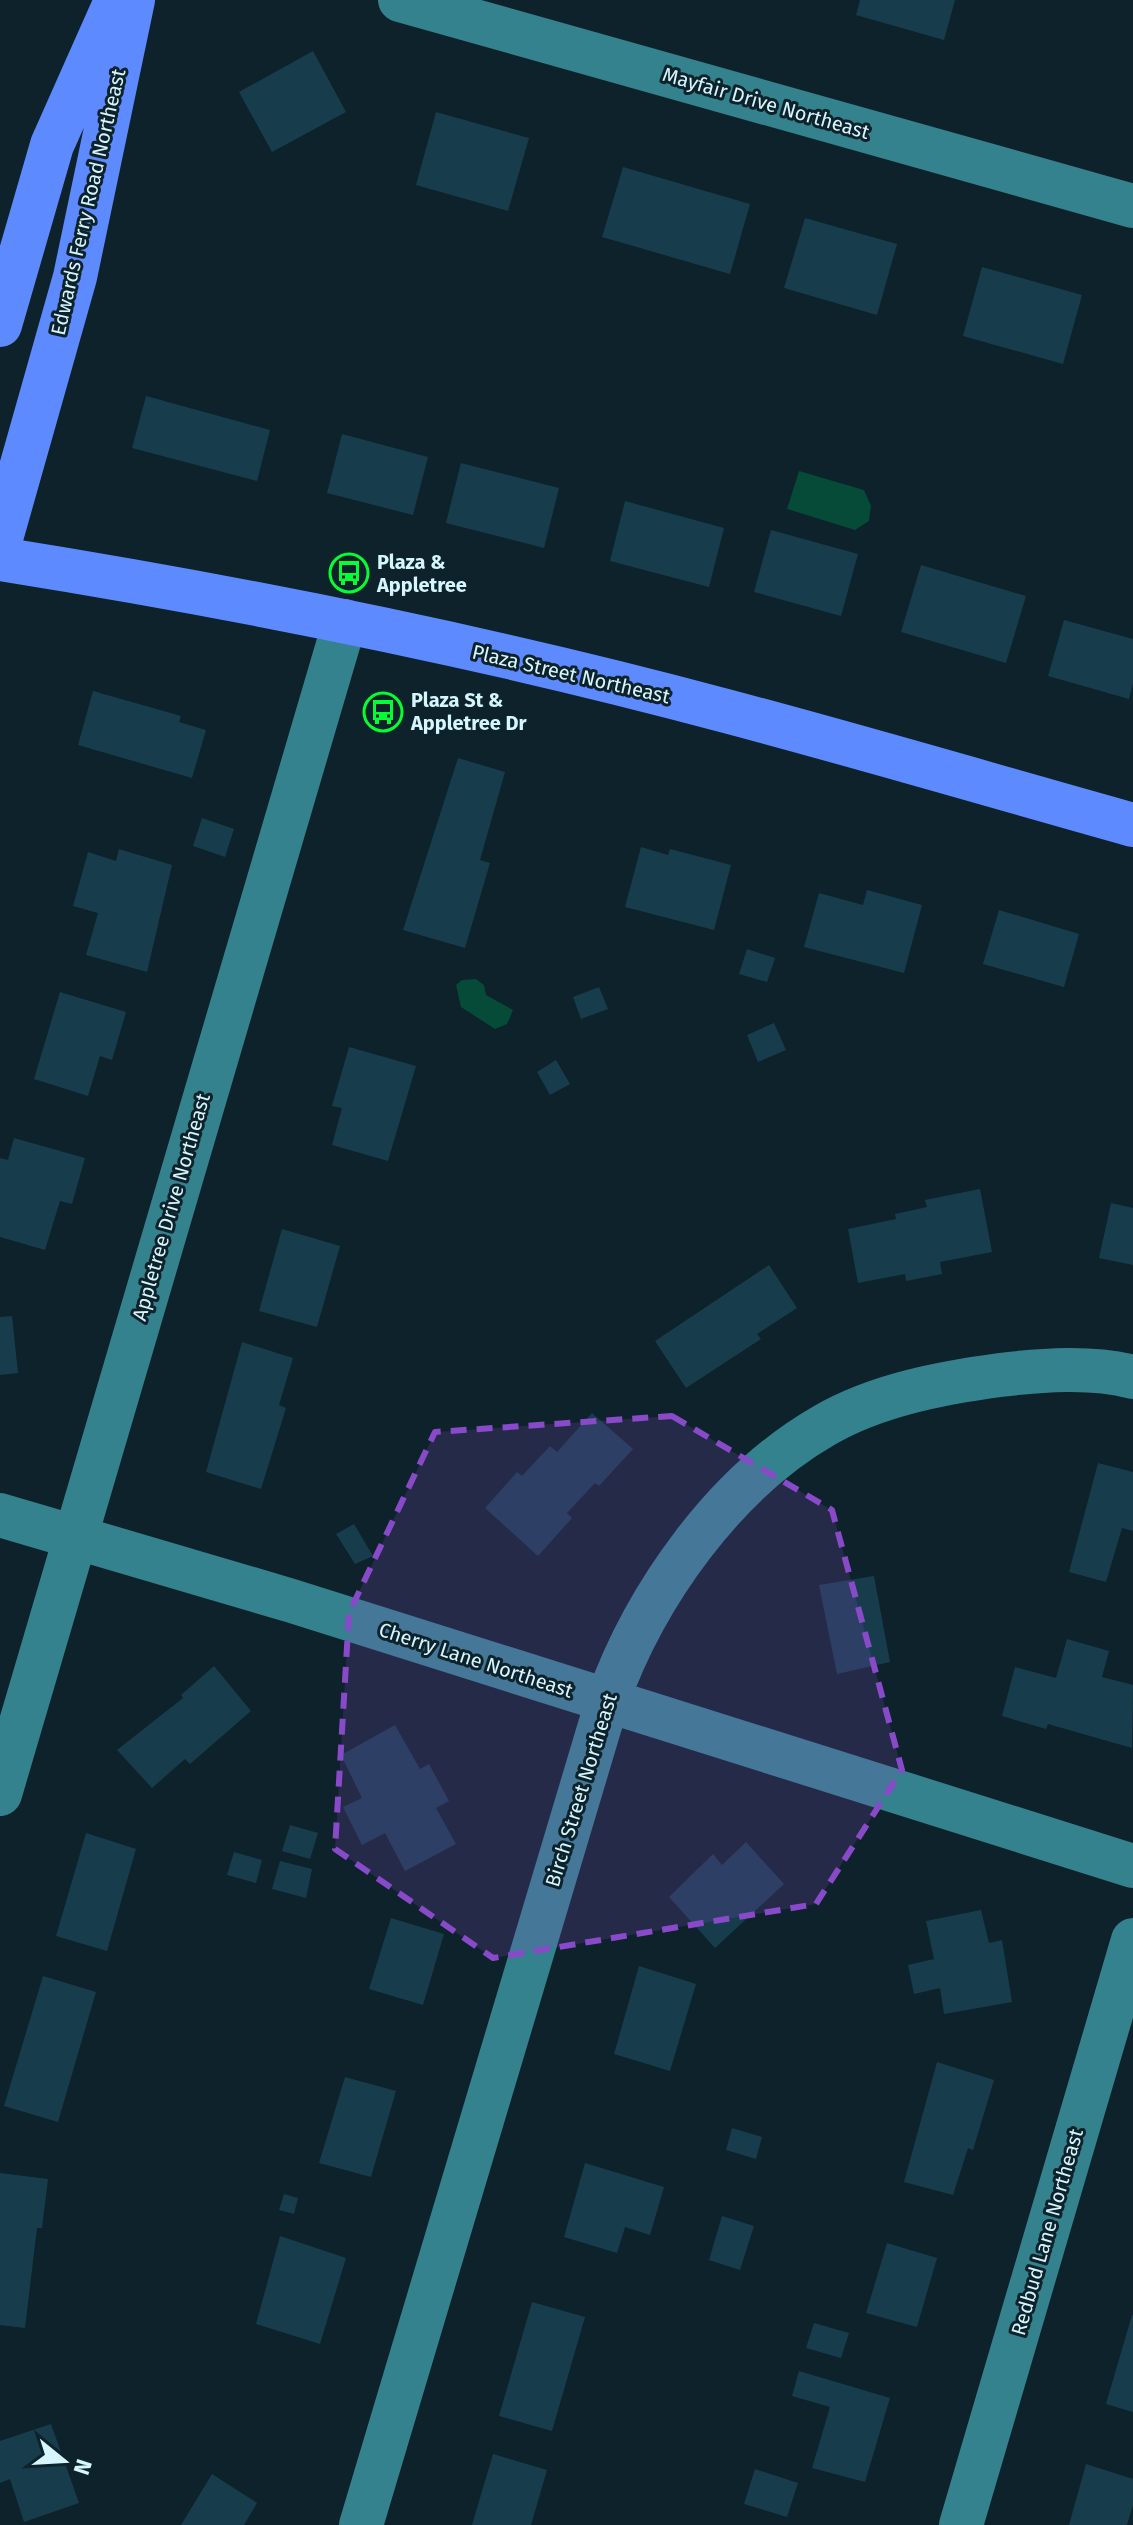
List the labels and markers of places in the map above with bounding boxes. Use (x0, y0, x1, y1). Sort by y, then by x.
place label: Plaza & Appletree (376, 550, 467, 597)
bus stop icon: Plaza & Appletree (328, 552, 370, 594)
place label: Plaza St & Appletree Dr (410, 688, 528, 735)
bus stop icon: Plaza St & Appletree Dr (362, 691, 404, 733)

